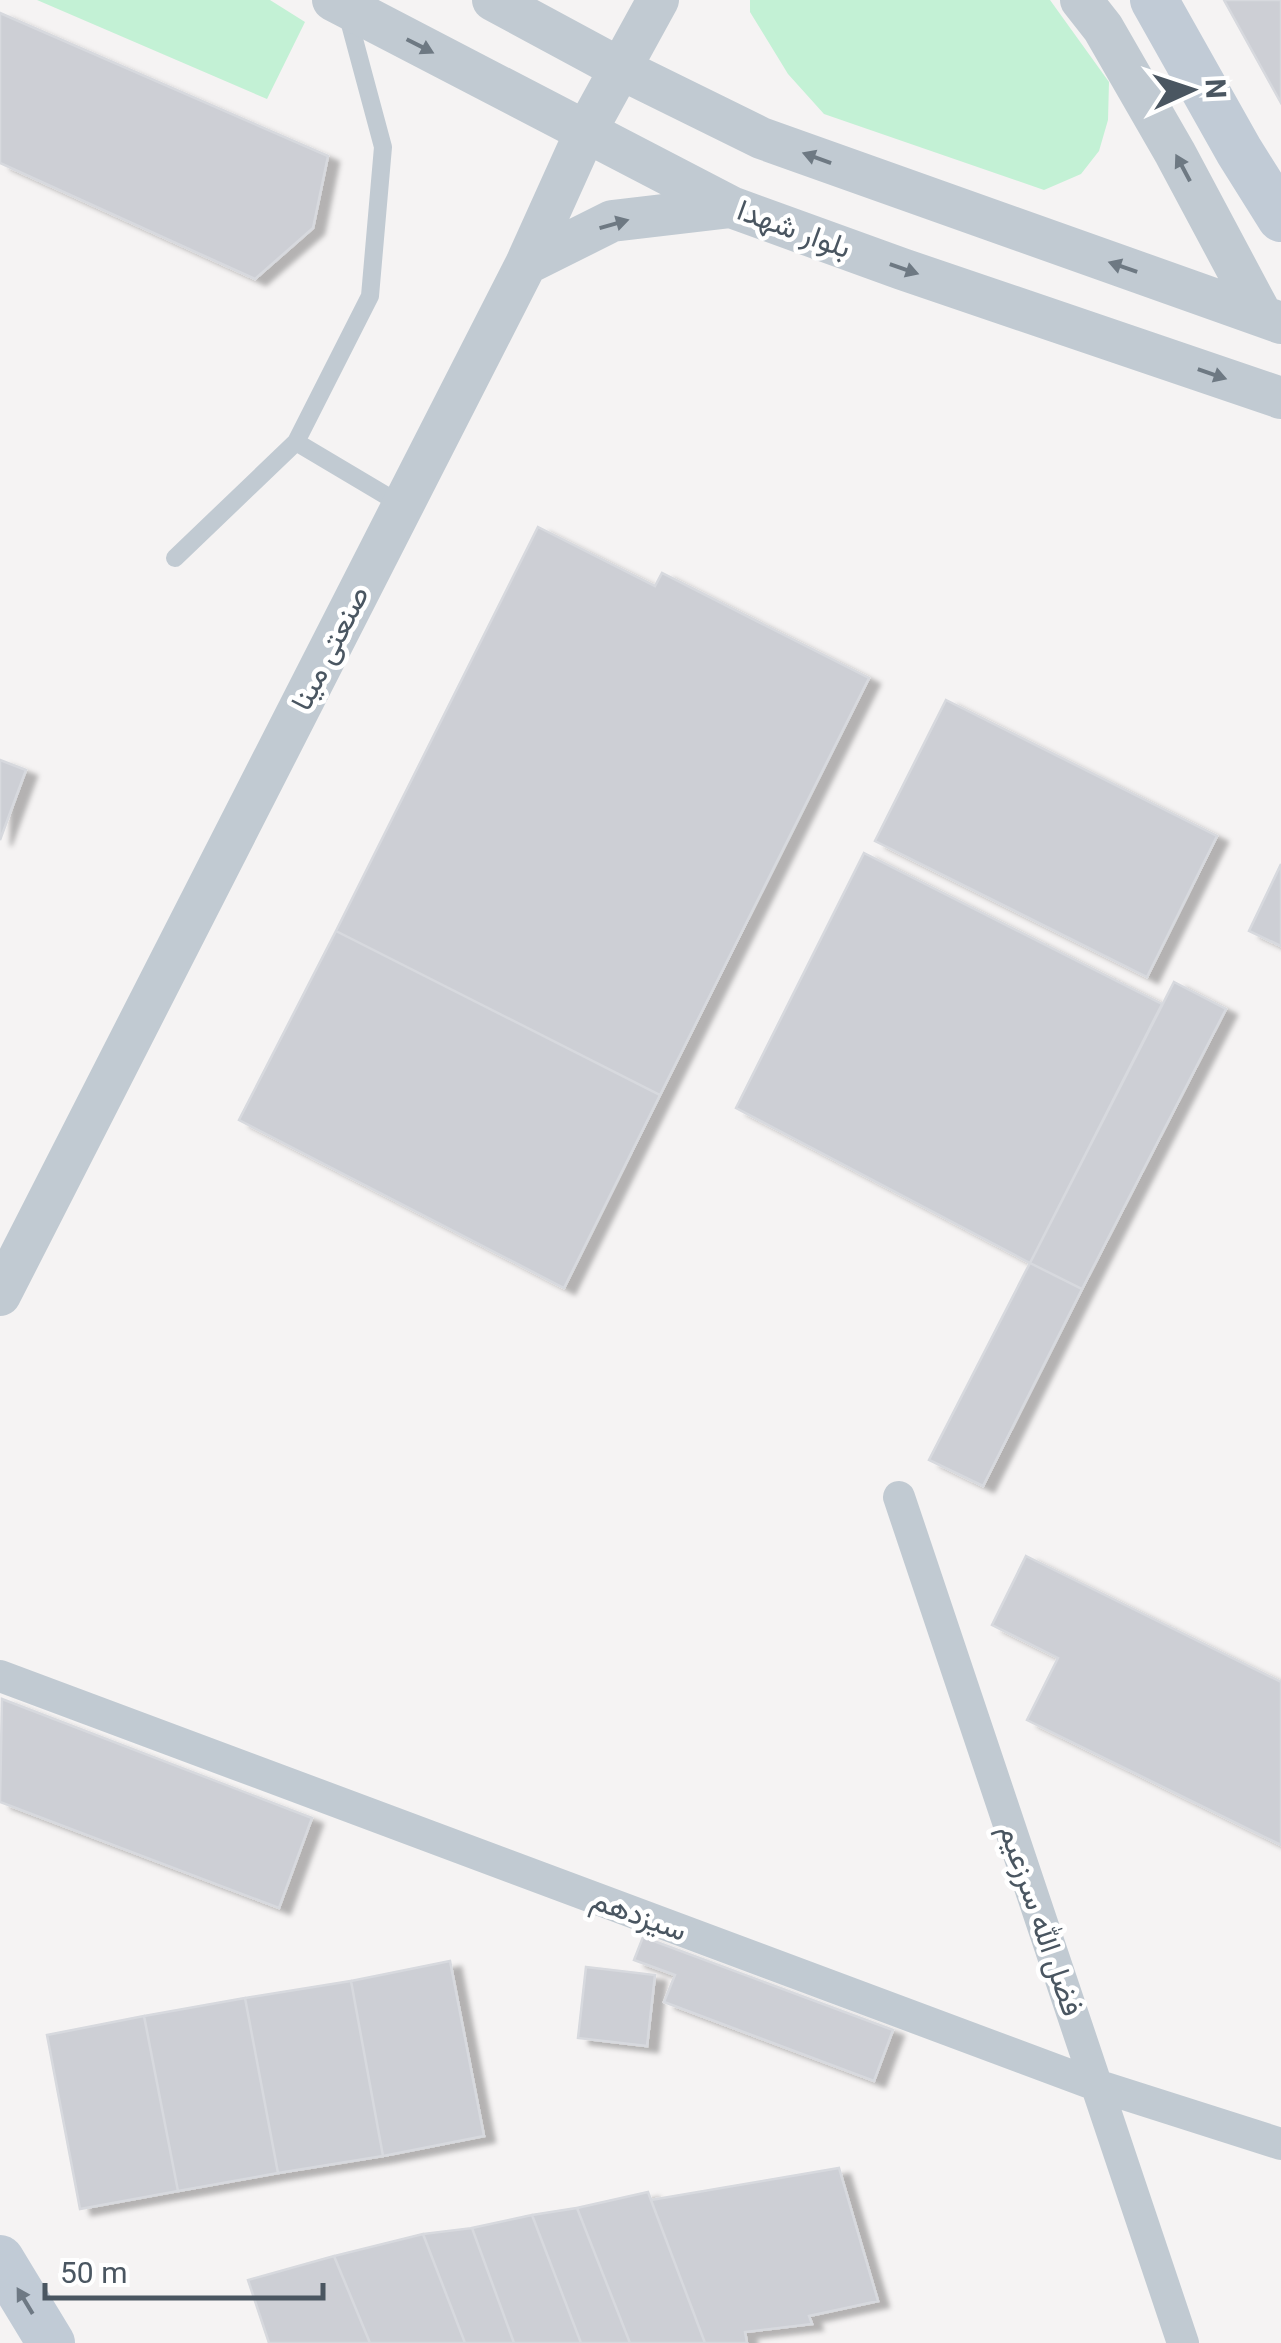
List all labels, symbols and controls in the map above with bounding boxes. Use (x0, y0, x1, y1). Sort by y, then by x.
one-way arrow (405, 37, 434, 54)
north arrow (1141, 40, 1241, 140)
text: N (1198, 78, 1232, 99)
one-way arrow (801, 150, 831, 165)
one-way arrow (1174, 154, 1191, 183)
street label: بلوار شهدا (732, 192, 856, 266)
one-way arrow (598, 215, 629, 231)
one-way arrow (1107, 259, 1137, 274)
one-way arrow (890, 263, 920, 278)
one-way arrow (1197, 368, 1227, 383)
street label: صنعتی مینا (283, 580, 377, 716)
street label: فضل الله سرزعیم (990, 1819, 1091, 2021)
street label: سیزدهم (586, 1881, 692, 1950)
scale bar (45, 2238, 322, 2300)
text: 50 m (60, 2255, 127, 2290)
one-way arrow (17, 2287, 34, 2315)

